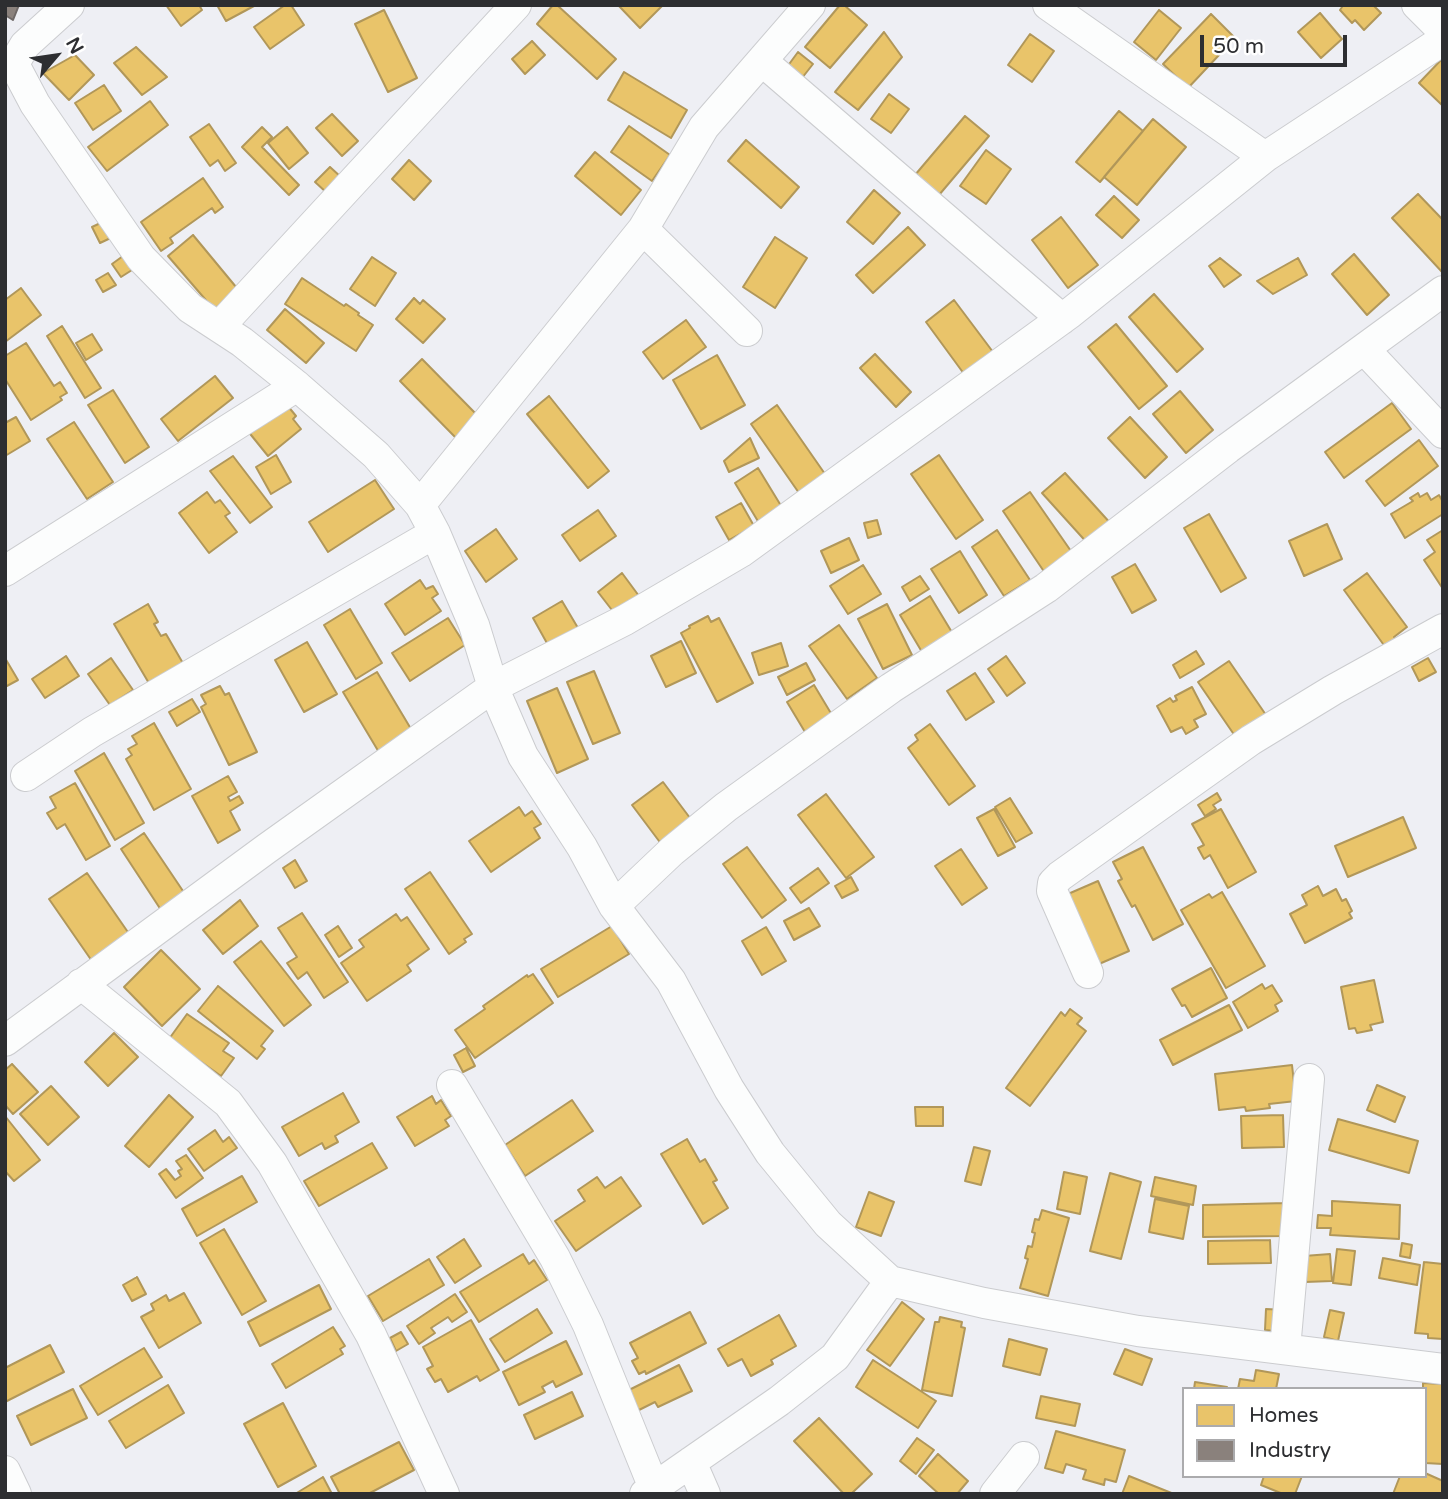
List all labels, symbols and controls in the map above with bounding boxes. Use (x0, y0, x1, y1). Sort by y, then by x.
north arrow (21, 21, 91, 91)
scale bar (1203, 21, 1350, 65)
text: N (61, 34, 88, 58)
text: 50 m (1213, 34, 1264, 59)
legend (1182, 1387, 1427, 1478)
text: Homes (1249, 1403, 1319, 1428)
text: Industry (1249, 1438, 1331, 1463)

